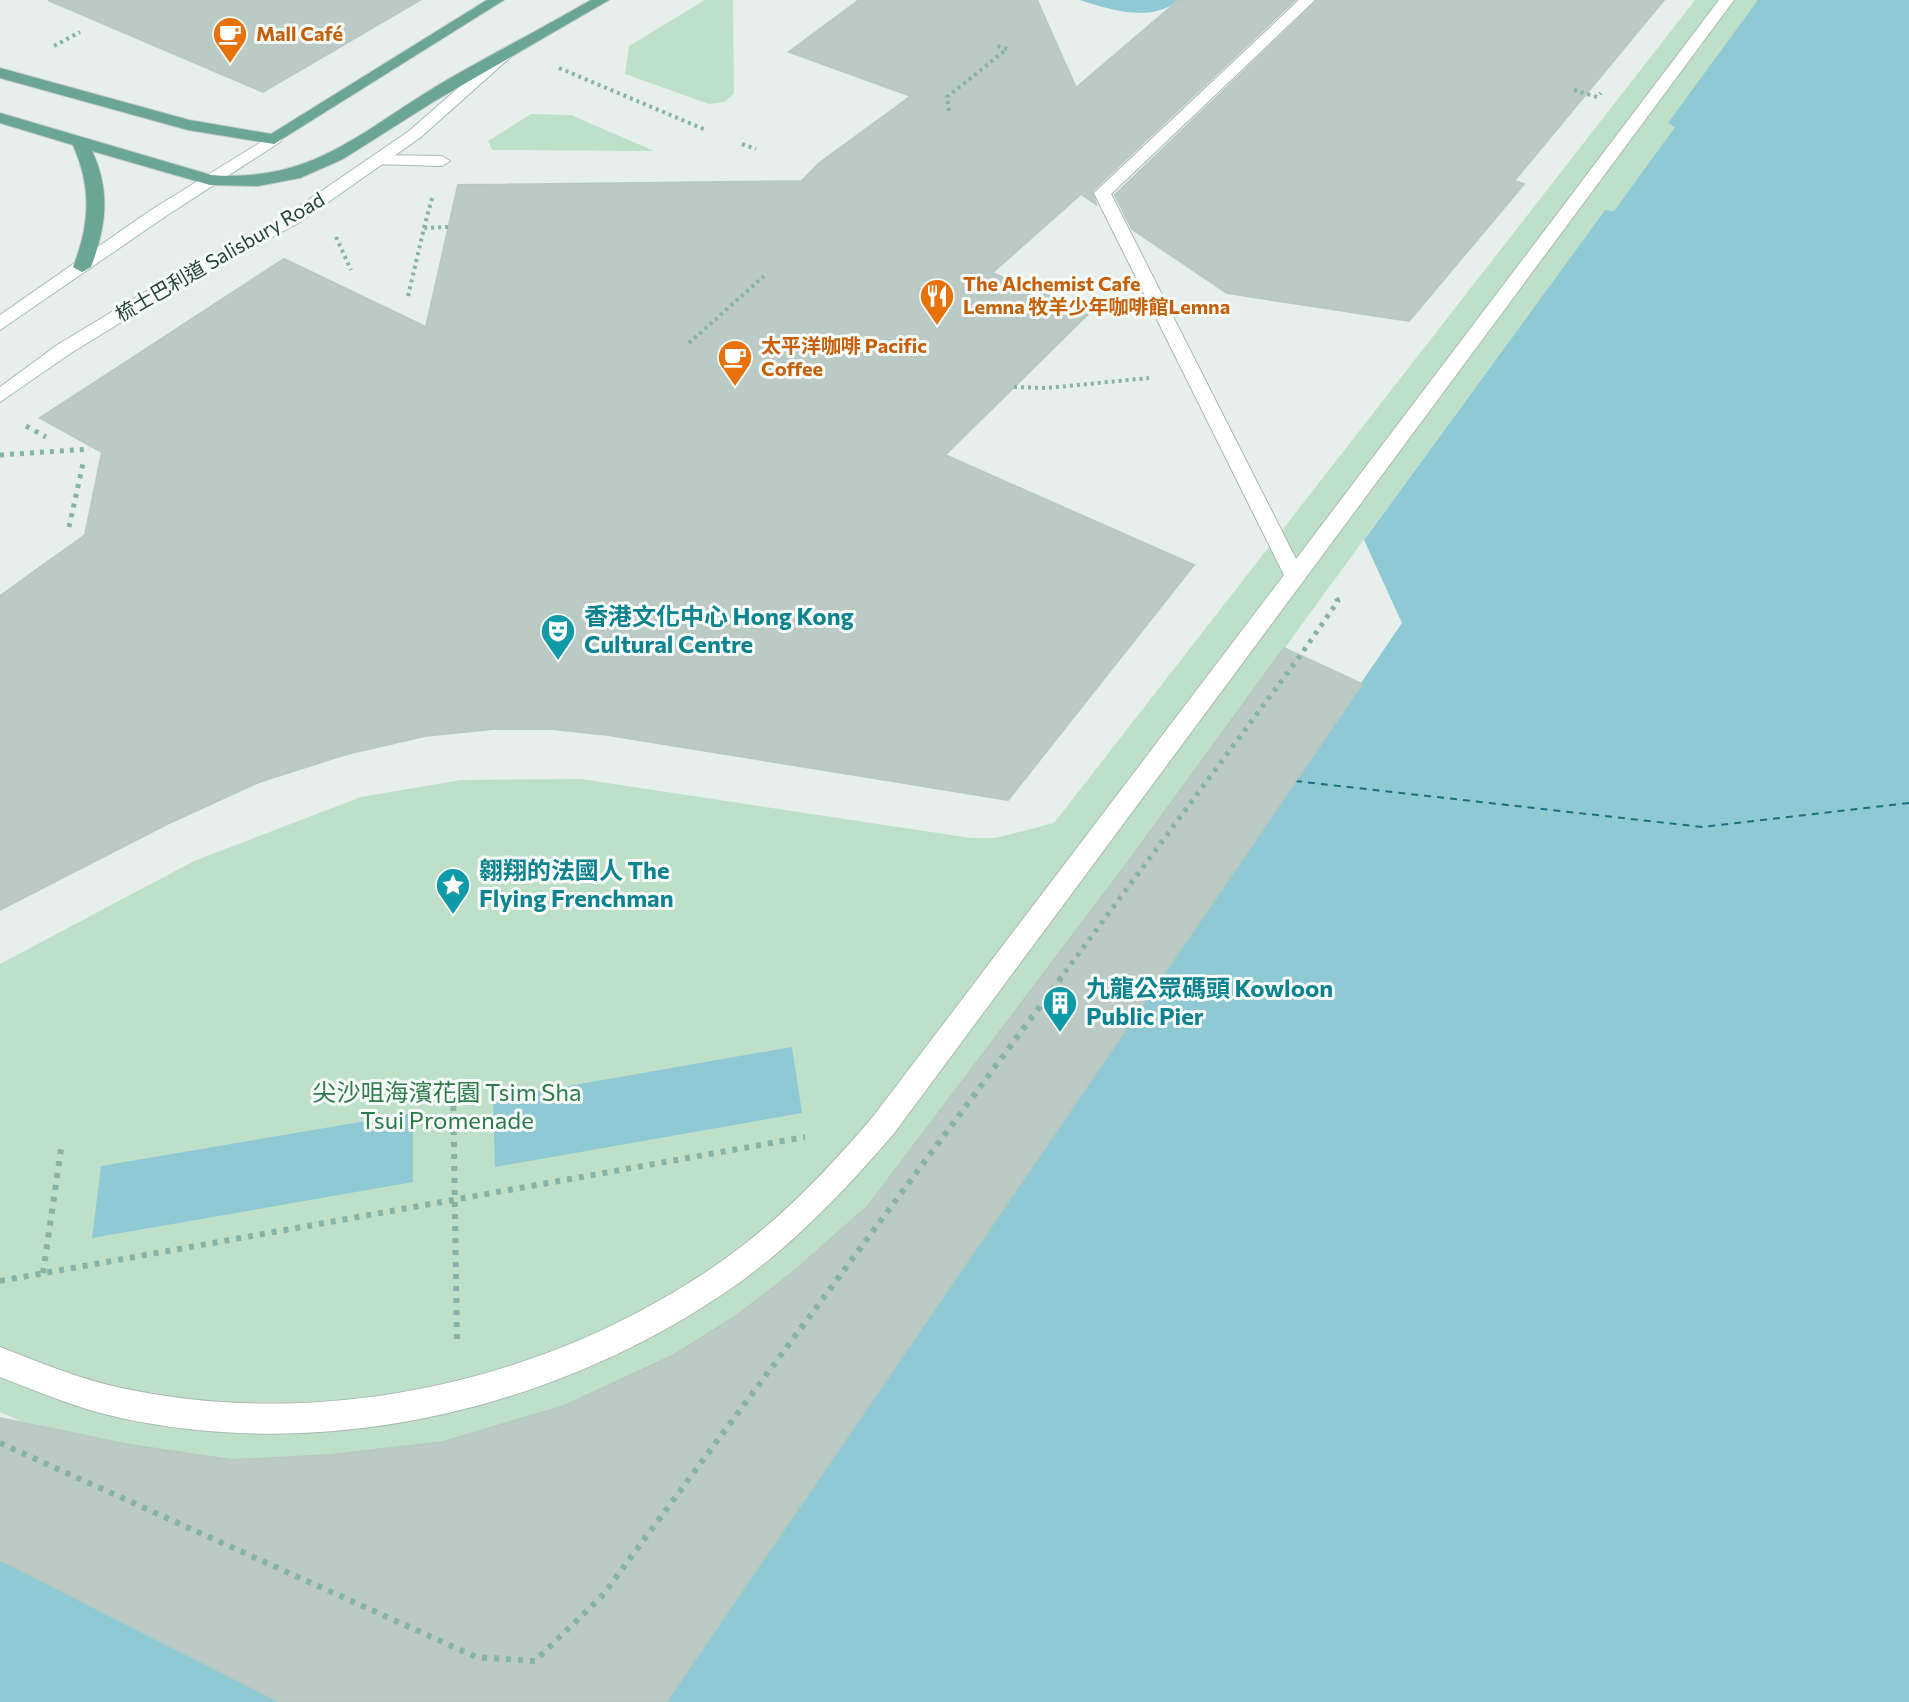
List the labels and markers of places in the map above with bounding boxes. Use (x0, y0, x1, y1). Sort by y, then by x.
cafe icon: Mall Café (211, 15, 249, 65)
place label: Mall Café (256, 21, 343, 45)
place label: The Alchemist Cafe Lemna 牧羊少年咖啡館Lemna (963, 271, 1230, 318)
restaurant icon: The Alchemist Cafe Lemna 牧羊少年咖啡館Lemna (918, 277, 956, 327)
place label: 太平洋咖啡 Pacific Coffee (761, 333, 927, 380)
cafe icon: 太平洋咖啡 Pacific Coffee (716, 338, 754, 388)
place label: 香港文化中心 Hong Kong Cultural Centre (584, 601, 854, 658)
theatre icon: 香港文化中心 Hong Kong Cultural Centre (539, 612, 577, 662)
place label: 翱翔的法國人 The Flying Frenchman (479, 855, 674, 912)
place icon: 翱翔的法國人 The Flying Frenchman (434, 866, 472, 916)
place label: 九龍公眾碼頭 Kowloon Public Pier (1086, 973, 1333, 1030)
building icon: 九龍公眾碼頭 Kowloon Public Pier (1041, 984, 1079, 1034)

